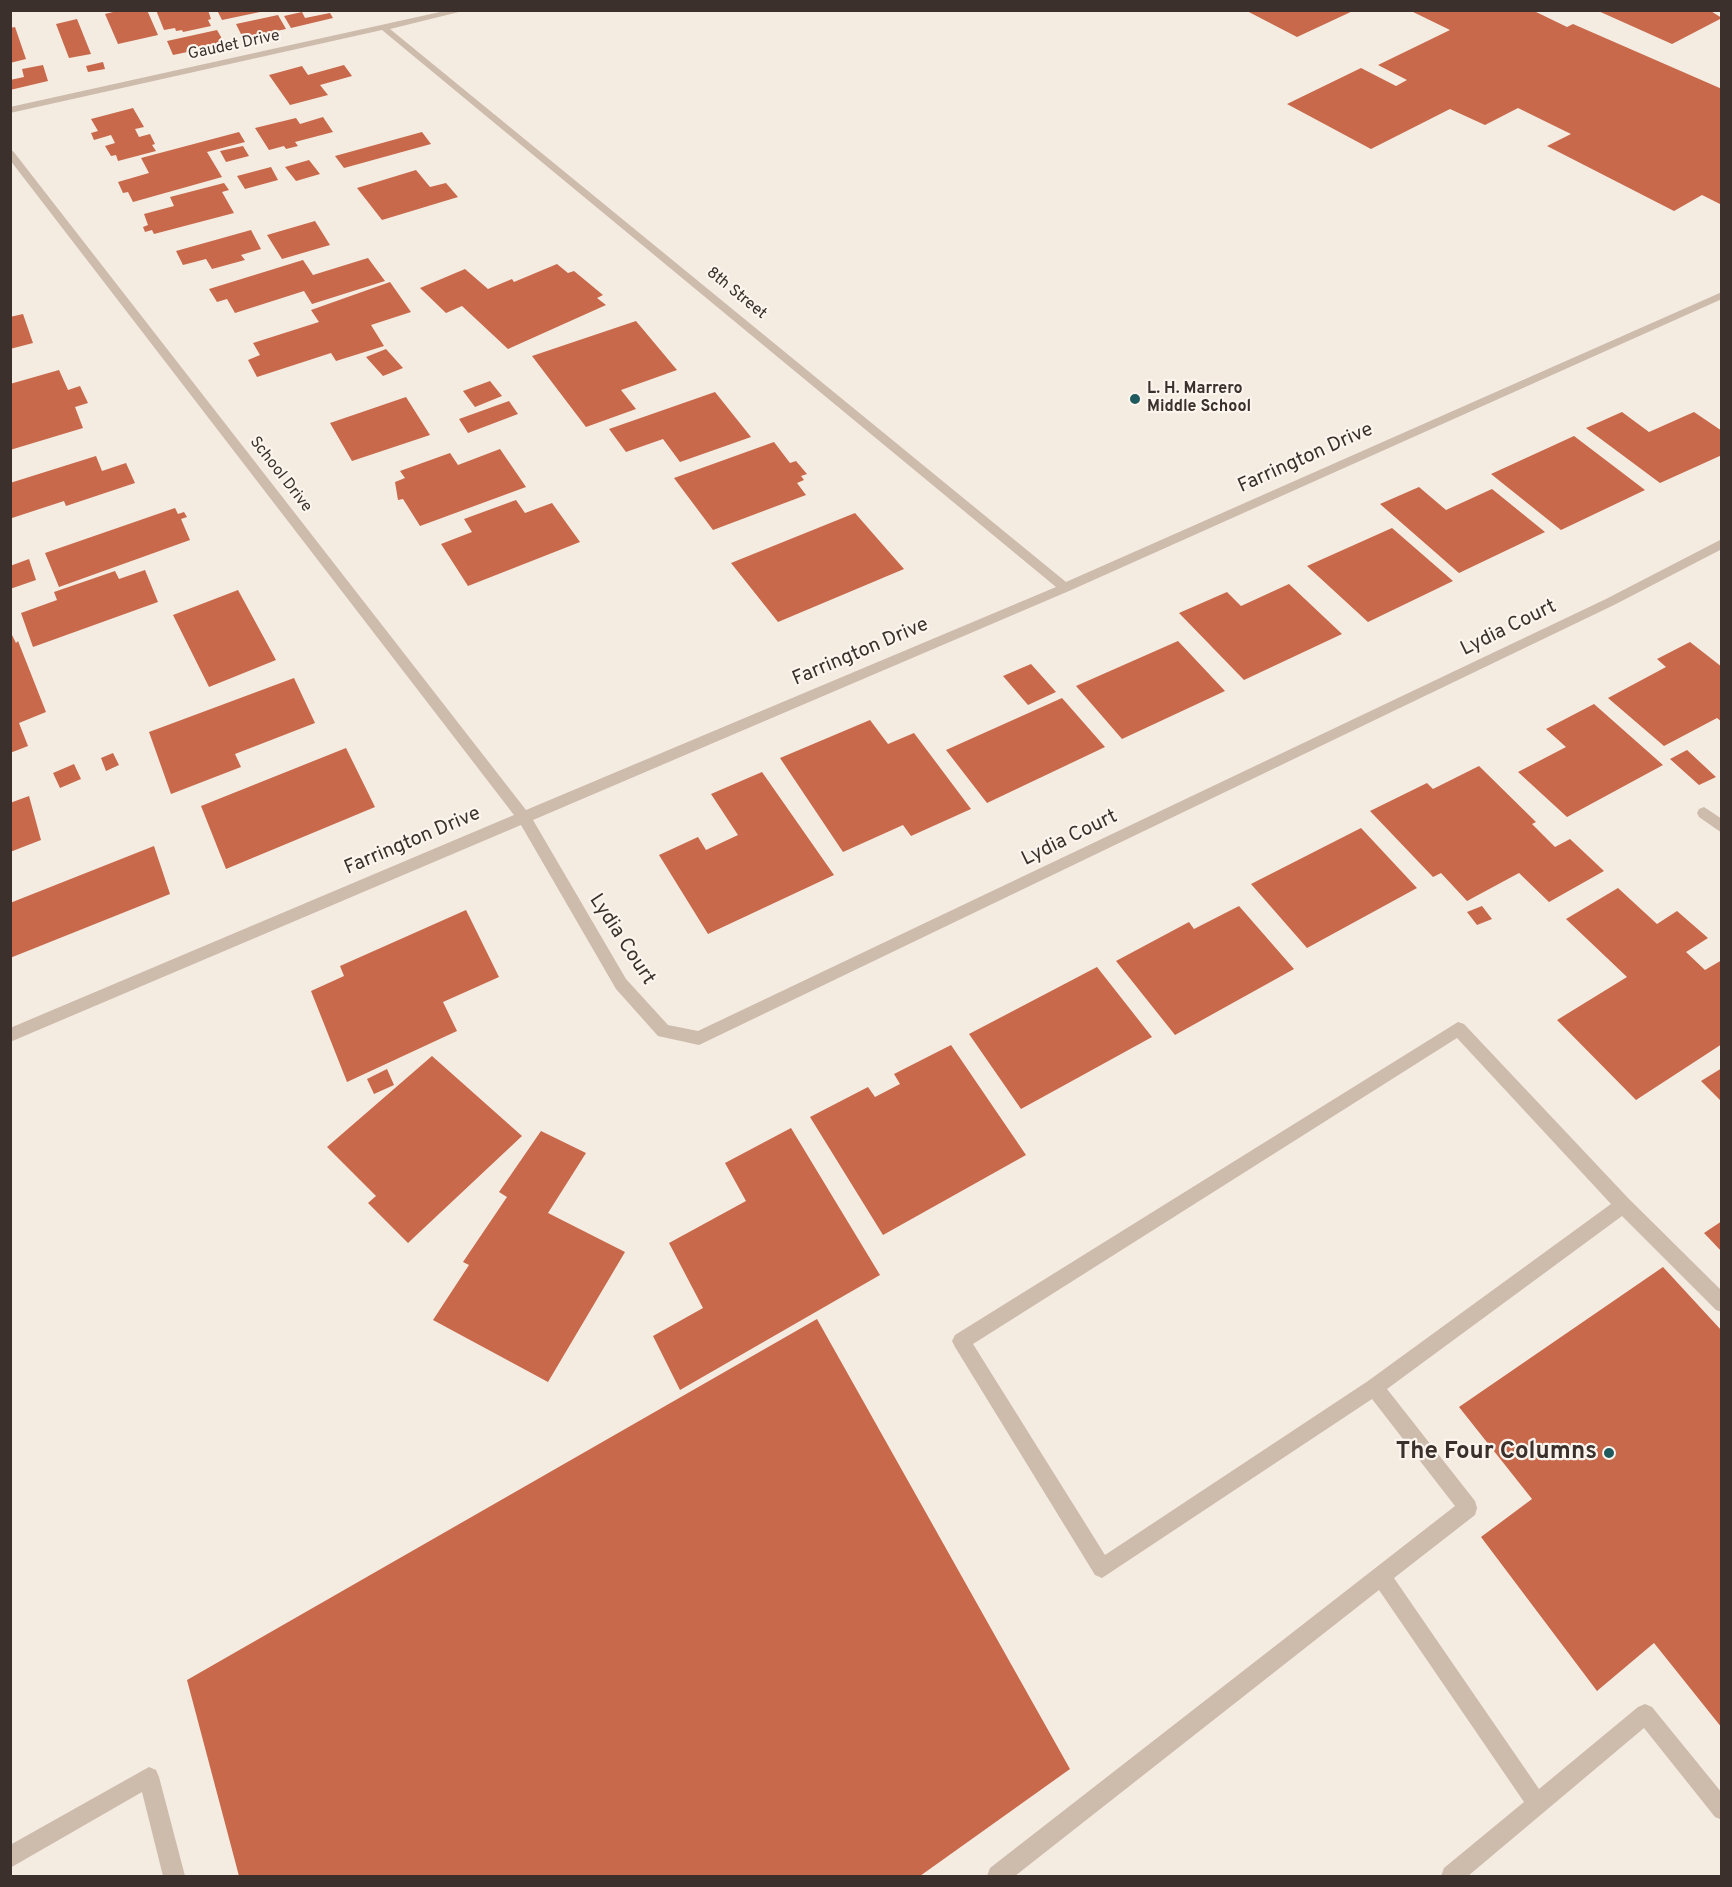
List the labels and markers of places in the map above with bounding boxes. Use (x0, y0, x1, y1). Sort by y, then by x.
place label: L. H. Marrero Middle School (1147, 380, 1251, 418)
marker: L. H. Marrero Middle School (1128, 392, 1142, 406)
place label: The Four Columns (1396, 1439, 1597, 1467)
marker: The Four Columns (1602, 1446, 1616, 1460)

